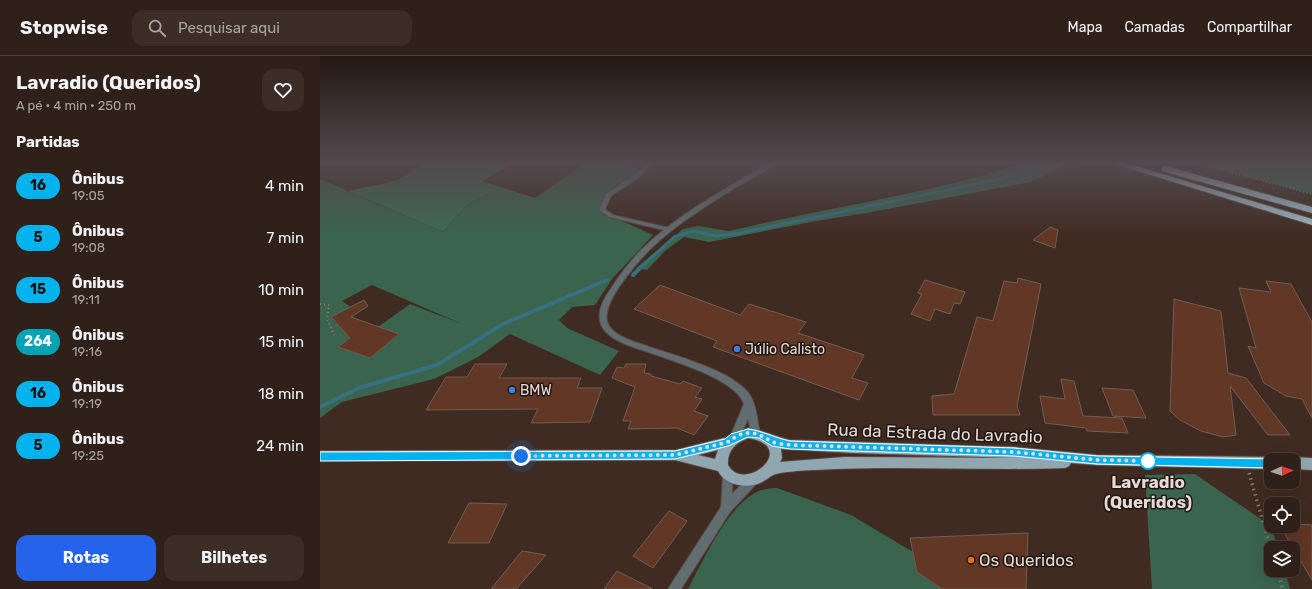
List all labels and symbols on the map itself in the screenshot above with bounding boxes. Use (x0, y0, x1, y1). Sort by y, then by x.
place label: Júlio Calisto (745, 341, 825, 358)
marker: Júlio Calisto (732, 344, 742, 354)
place label: BMW (520, 382, 552, 399)
marker: BMW (507, 385, 517, 395)
street label: Rua da Estrada do Lavradio (827, 419, 1043, 447)
your location (511, 446, 531, 466)
marker: Lavradio (Queridos) (1139, 452, 1157, 470)
north arrow (1264, 453, 1300, 489)
place label: Lavradio (Queridos) (1104, 472, 1192, 512)
place label: Os Queridos (979, 550, 1074, 570)
marker: Os Queridos (966, 555, 976, 565)

